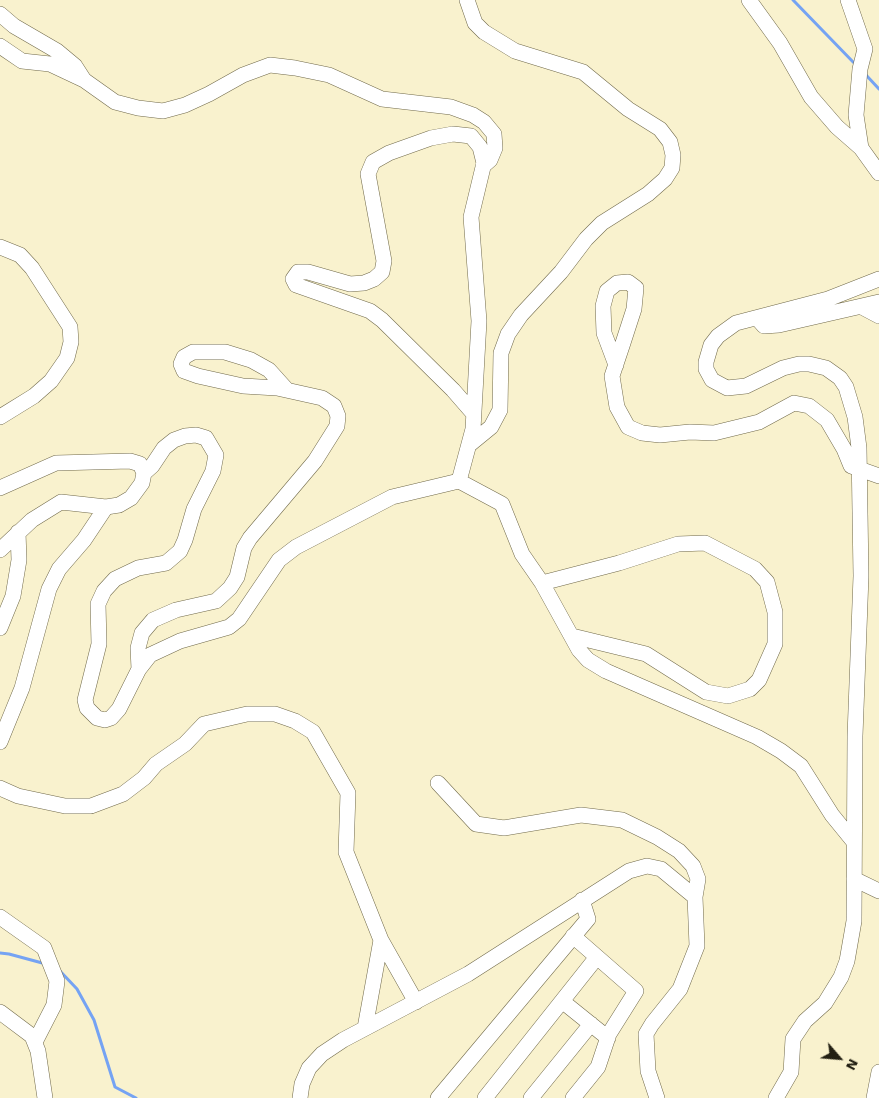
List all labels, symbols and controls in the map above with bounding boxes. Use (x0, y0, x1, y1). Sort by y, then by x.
north arrow (814, 1033, 864, 1083)
text: N (843, 1057, 862, 1073)

